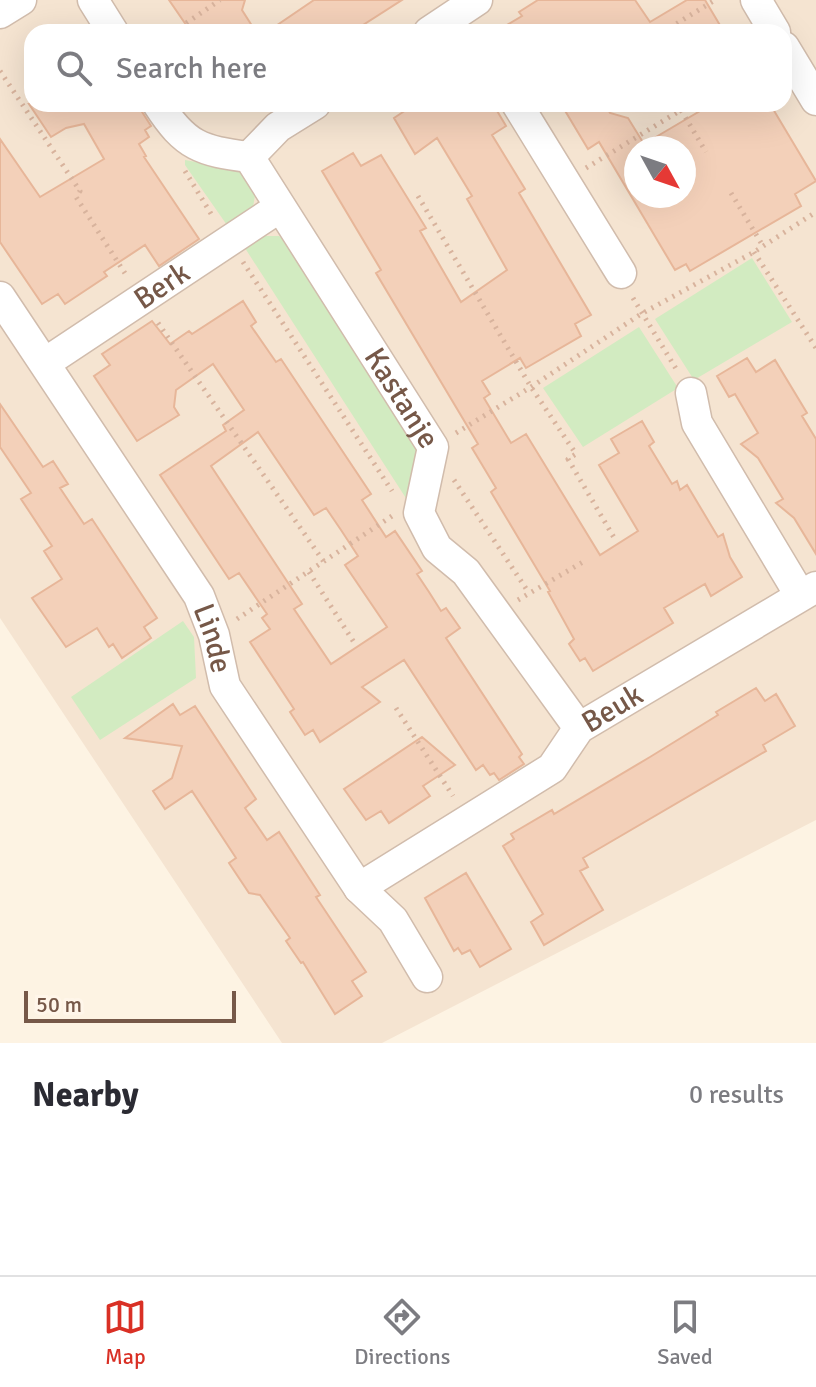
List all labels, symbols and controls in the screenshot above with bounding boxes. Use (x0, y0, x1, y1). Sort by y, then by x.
search box (24, 24, 792, 112)
icon: search (52, 46, 96, 90)
text: Search here (116, 50, 267, 87)
north arrow (624, 136, 696, 208)
street label: Berk (127, 254, 197, 317)
street label: Kastanje (356, 341, 447, 455)
street label: Linde (185, 598, 240, 676)
street label: Beuk (575, 676, 649, 741)
scale bar (24, 987, 236, 1023)
text: 50 m (36, 991, 82, 1018)
text: Nearby (32, 1074, 139, 1116)
text: 0 results (689, 1079, 784, 1111)
tab: Map (103, 1295, 147, 1370)
tab: Directions (354, 1295, 450, 1370)
tab: Saved (657, 1295, 713, 1370)

